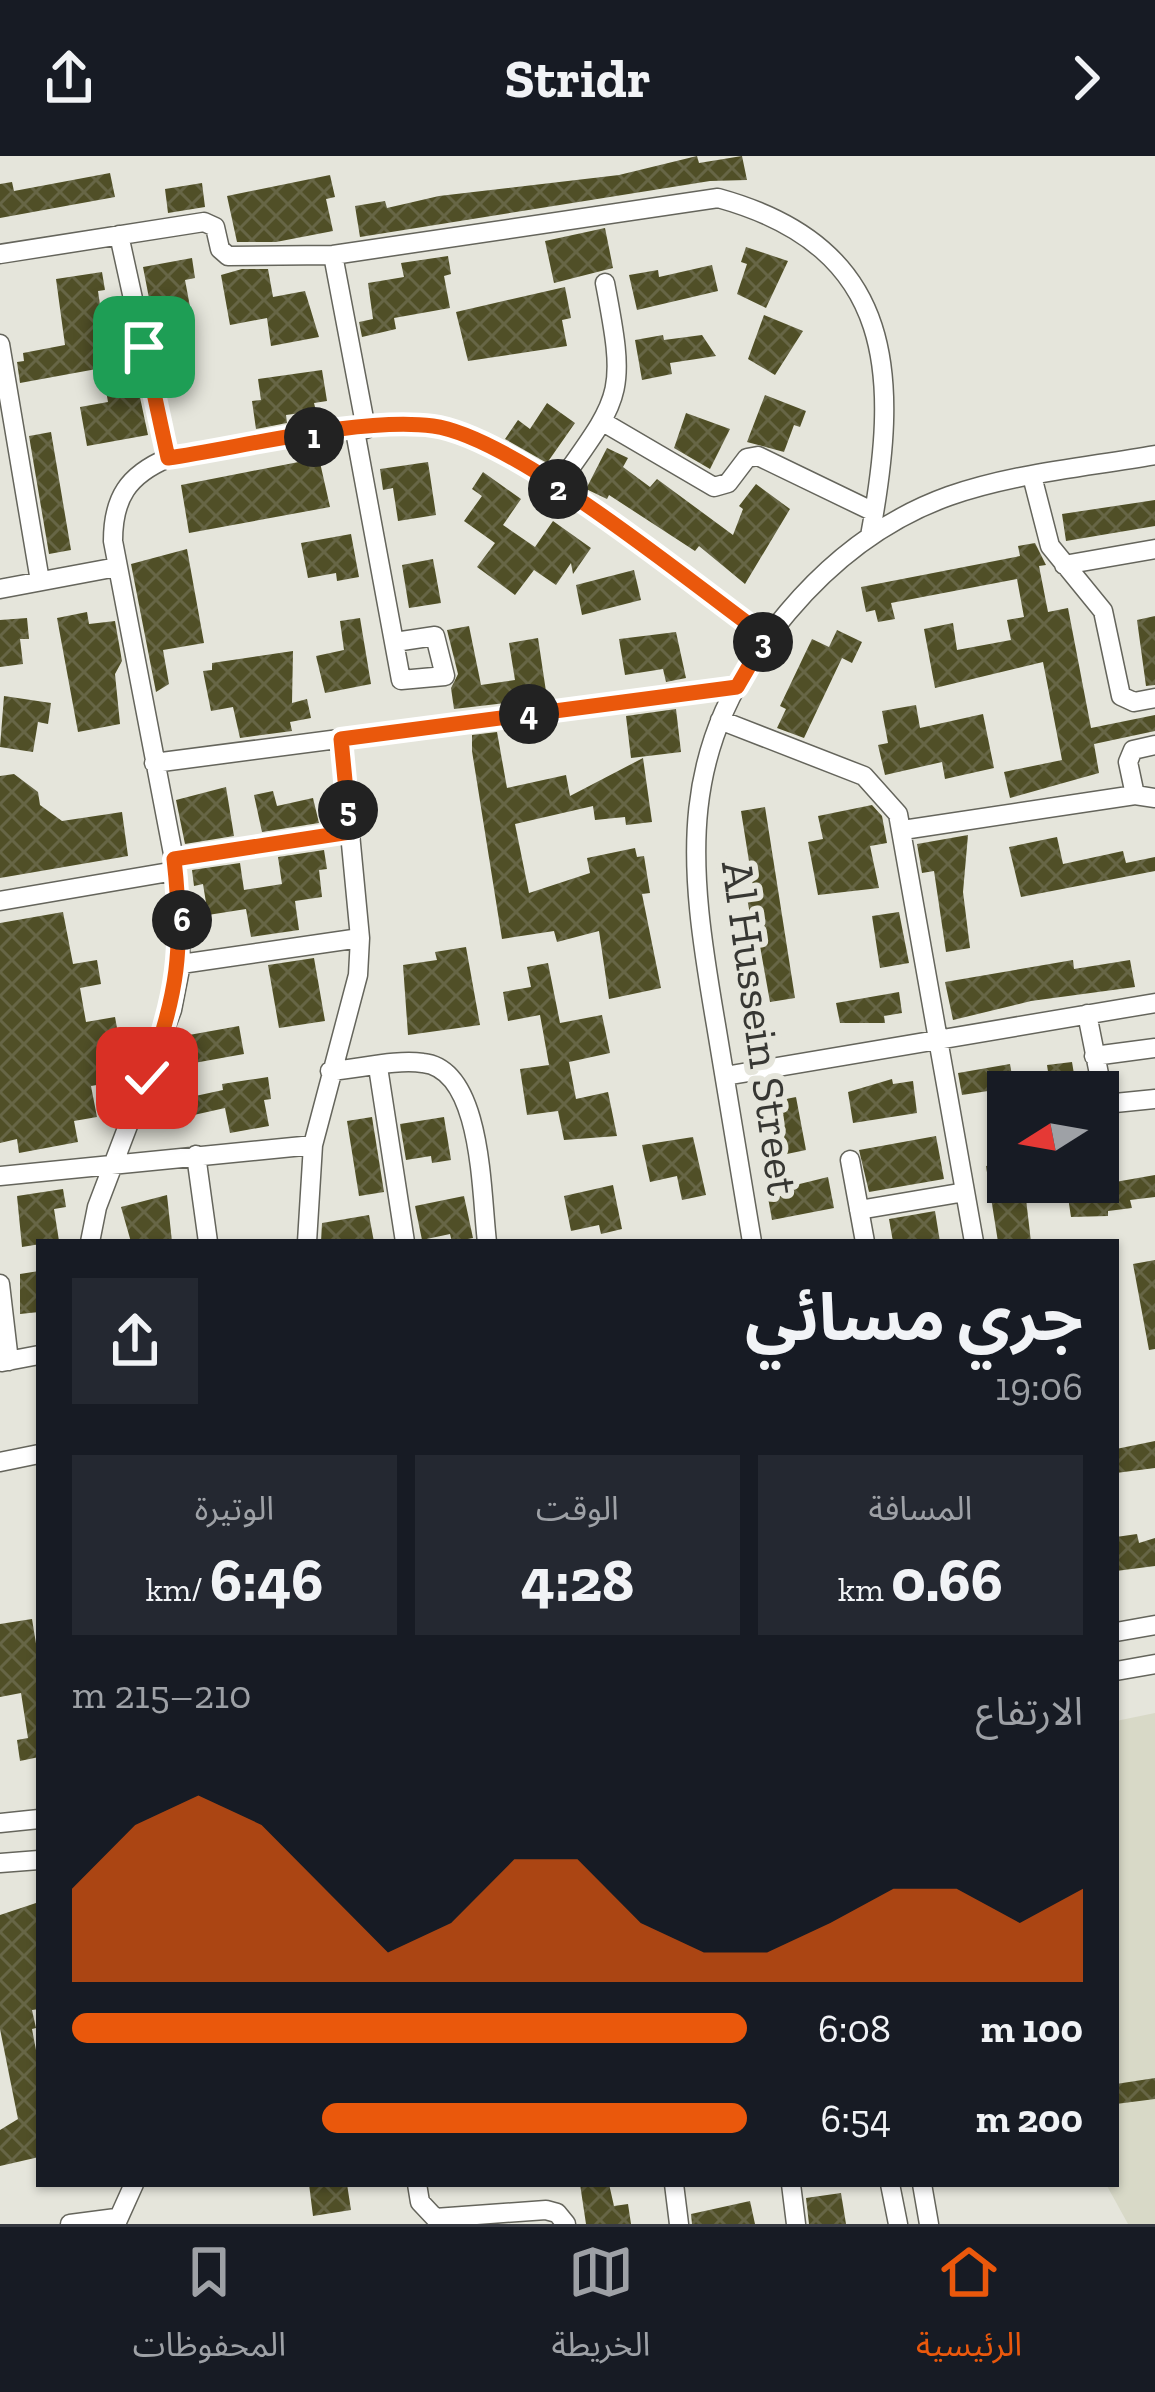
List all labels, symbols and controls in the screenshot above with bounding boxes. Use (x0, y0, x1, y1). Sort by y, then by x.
icon: share (36, 45, 102, 111)
icon: forward (1053, 45, 1119, 111)
text: Stridr (504, 46, 651, 111)
pin (93, 296, 195, 398)
icon: arrive (111, 314, 177, 380)
pin: 1 (284, 407, 344, 467)
text: 1 (307, 417, 321, 456)
pin: 2 (528, 459, 588, 519)
text: 2 (549, 469, 567, 508)
pin: 3 (733, 612, 793, 672)
text: 3 (754, 622, 772, 661)
pin: 4 (499, 684, 559, 744)
text: 4 (520, 694, 538, 733)
pin: 5 (318, 780, 378, 840)
text: 5 (339, 790, 357, 829)
street label: Al Hussein Street (710, 857, 810, 1199)
pin: 6 (152, 890, 212, 950)
text: 6 (173, 900, 191, 939)
pin (96, 1027, 198, 1129)
icon: check (114, 1045, 180, 1111)
north arrow (987, 1071, 1119, 1203)
map controls (987, 1071, 1119, 1203)
button: share (72, 1278, 198, 1404)
text: جري مسائي (745, 1278, 1083, 1357)
text: 19:06 (995, 1363, 1083, 1410)
text: الوتيرة (195, 1489, 274, 1528)
text: الوقت (536, 1489, 619, 1528)
text: المسافة (869, 1489, 972, 1528)
text: 6:46 (210, 1544, 323, 1616)
text: 4:28 (521, 1544, 634, 1616)
text: 0.66 (891, 1544, 1003, 1616)
text: /km (146, 1570, 210, 1609)
text: km (838, 1570, 891, 1609)
text: 210–215 m (72, 1671, 252, 1718)
text: الارتفاع (976, 1688, 1083, 1735)
text: 6:08 (818, 2005, 891, 2052)
text: 100 m (981, 2005, 1083, 2052)
text: 6:54 (821, 2095, 891, 2142)
text: 200 m (976, 2095, 1083, 2142)
tab: المحفوظات (133, 2239, 286, 2380)
tab: الخريطة (552, 2239, 650, 2380)
tab: الرئيسية (916, 2239, 1022, 2380)

